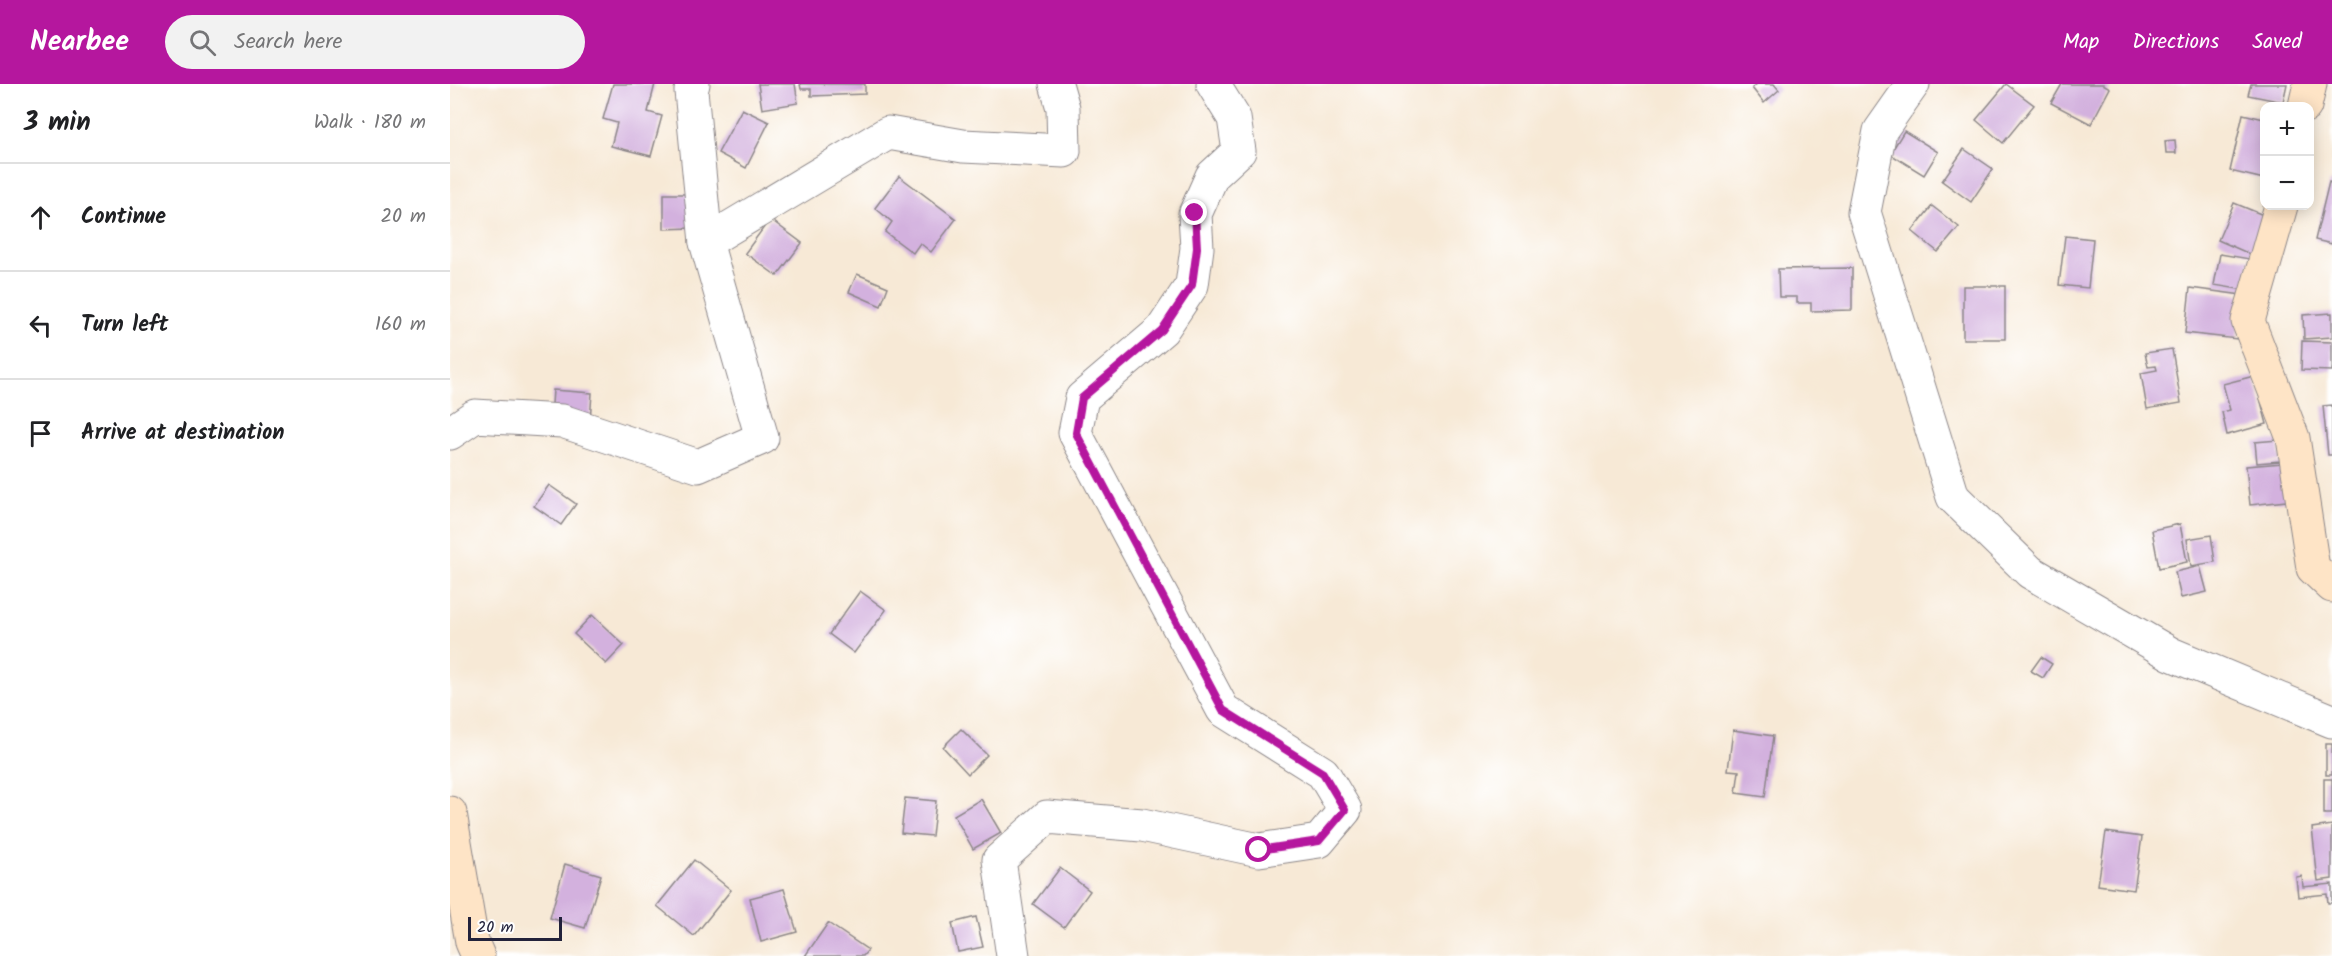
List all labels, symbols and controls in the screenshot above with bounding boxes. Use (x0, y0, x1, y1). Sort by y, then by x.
search box (165, 15, 585, 69)
text: Nearbee (30, 20, 129, 65)
text: Search here (234, 25, 342, 60)
icon: search (186, 26, 219, 59)
text: Map (2063, 26, 2099, 59)
text: Directions (2132, 26, 2219, 59)
text: Saved (2252, 26, 2302, 59)
text: 3 min (24, 102, 91, 144)
map controls (2260, 102, 2314, 210)
button: + (2260, 102, 2314, 156)
text: Walk · 180 m (314, 107, 426, 139)
button: − (2260, 156, 2314, 210)
route end (1181, 199, 1207, 225)
text: Continue (81, 200, 166, 235)
icon: ahead (24, 201, 57, 234)
text: 20 m (380, 201, 426, 233)
text: Turn left (81, 308, 168, 343)
icon: left (24, 309, 57, 342)
text: 160 m (375, 309, 426, 341)
text: Arrive at destination (81, 416, 284, 451)
icon: arrive (24, 417, 57, 450)
route start (1245, 836, 1271, 862)
scale bar (468, 914, 562, 942)
text: 20 m (477, 915, 513, 940)

